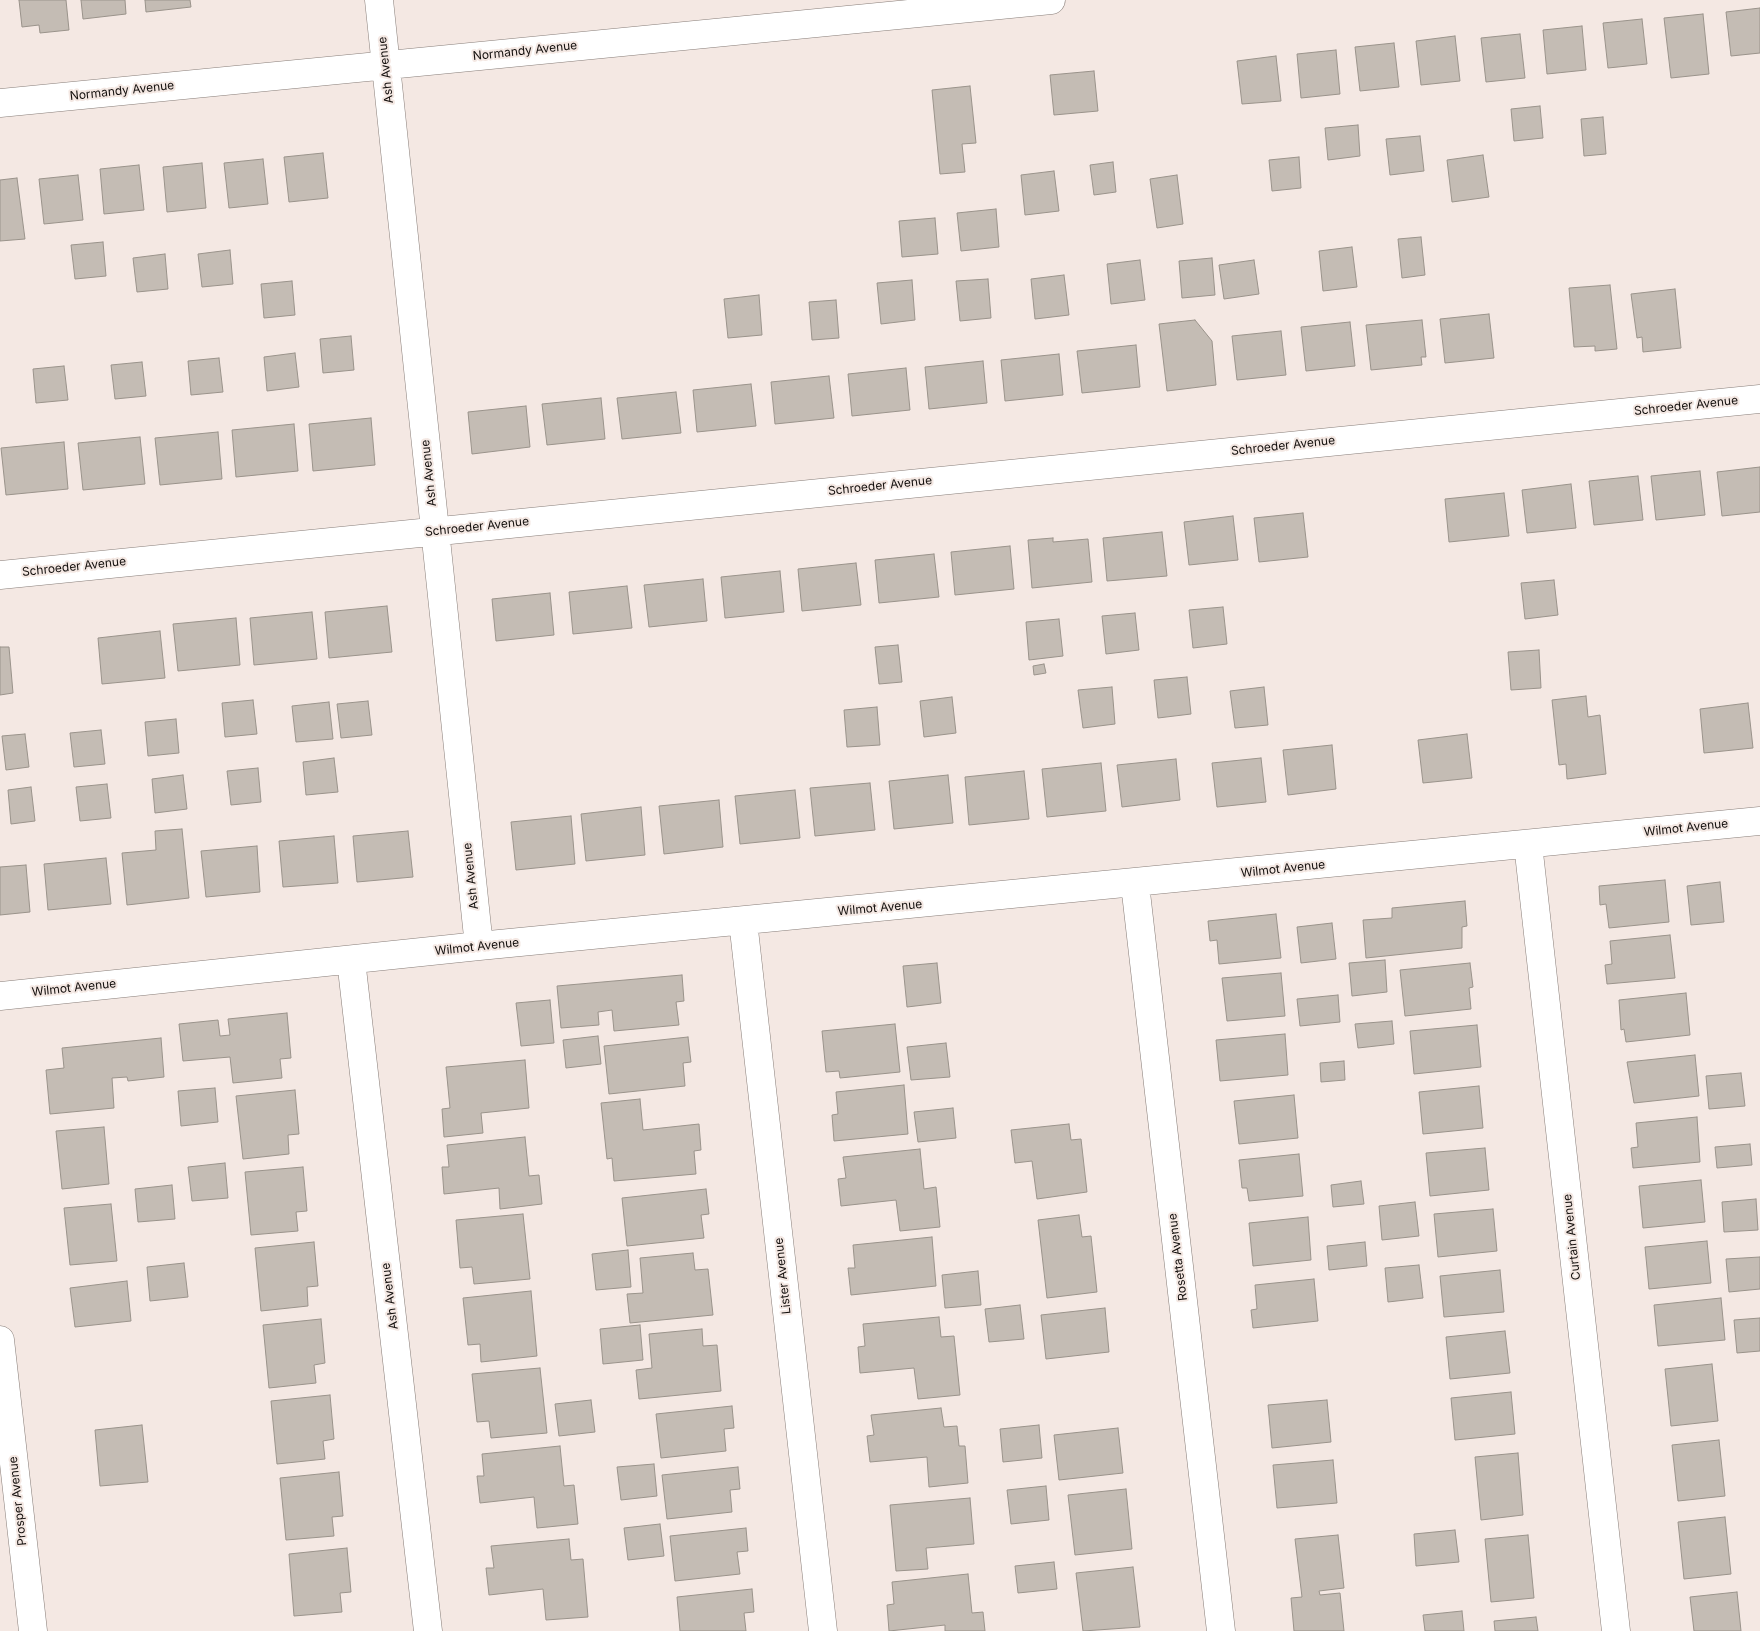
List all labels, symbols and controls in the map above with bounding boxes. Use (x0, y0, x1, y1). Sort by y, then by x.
street label: Ash Avenue (375, 36, 397, 104)
street label: Normandy Avenue (472, 38, 578, 64)
street label: Normandy Avenue (69, 78, 175, 104)
street label: Schroeder Avenue (1633, 393, 1739, 419)
street label: Schroeder Avenue (1230, 433, 1336, 459)
street label: Ash Avenue (418, 439, 440, 507)
street label: Schroeder Avenue (827, 473, 933, 499)
street label: Schroeder Avenue (424, 514, 530, 540)
street label: Schroeder Avenue (21, 554, 127, 580)
street label: Wilmot Avenue (1643, 816, 1729, 840)
street label: Ash Avenue (460, 842, 482, 910)
street label: Wilmot Avenue (1240, 857, 1326, 881)
street label: Wilmot Avenue (837, 897, 923, 919)
street label: Wilmot Avenue (434, 935, 520, 959)
street label: Wilmot Avenue (31, 976, 117, 1000)
street label: Curtain Avenue (1560, 1193, 1584, 1281)
street label: Rosetta Avenue (1165, 1212, 1191, 1302)
street label: Lister Avenue (772, 1237, 794, 1315)
street label: Ash Avenue (379, 1262, 401, 1330)
street label: Prosper Avenue (6, 1456, 30, 1546)

